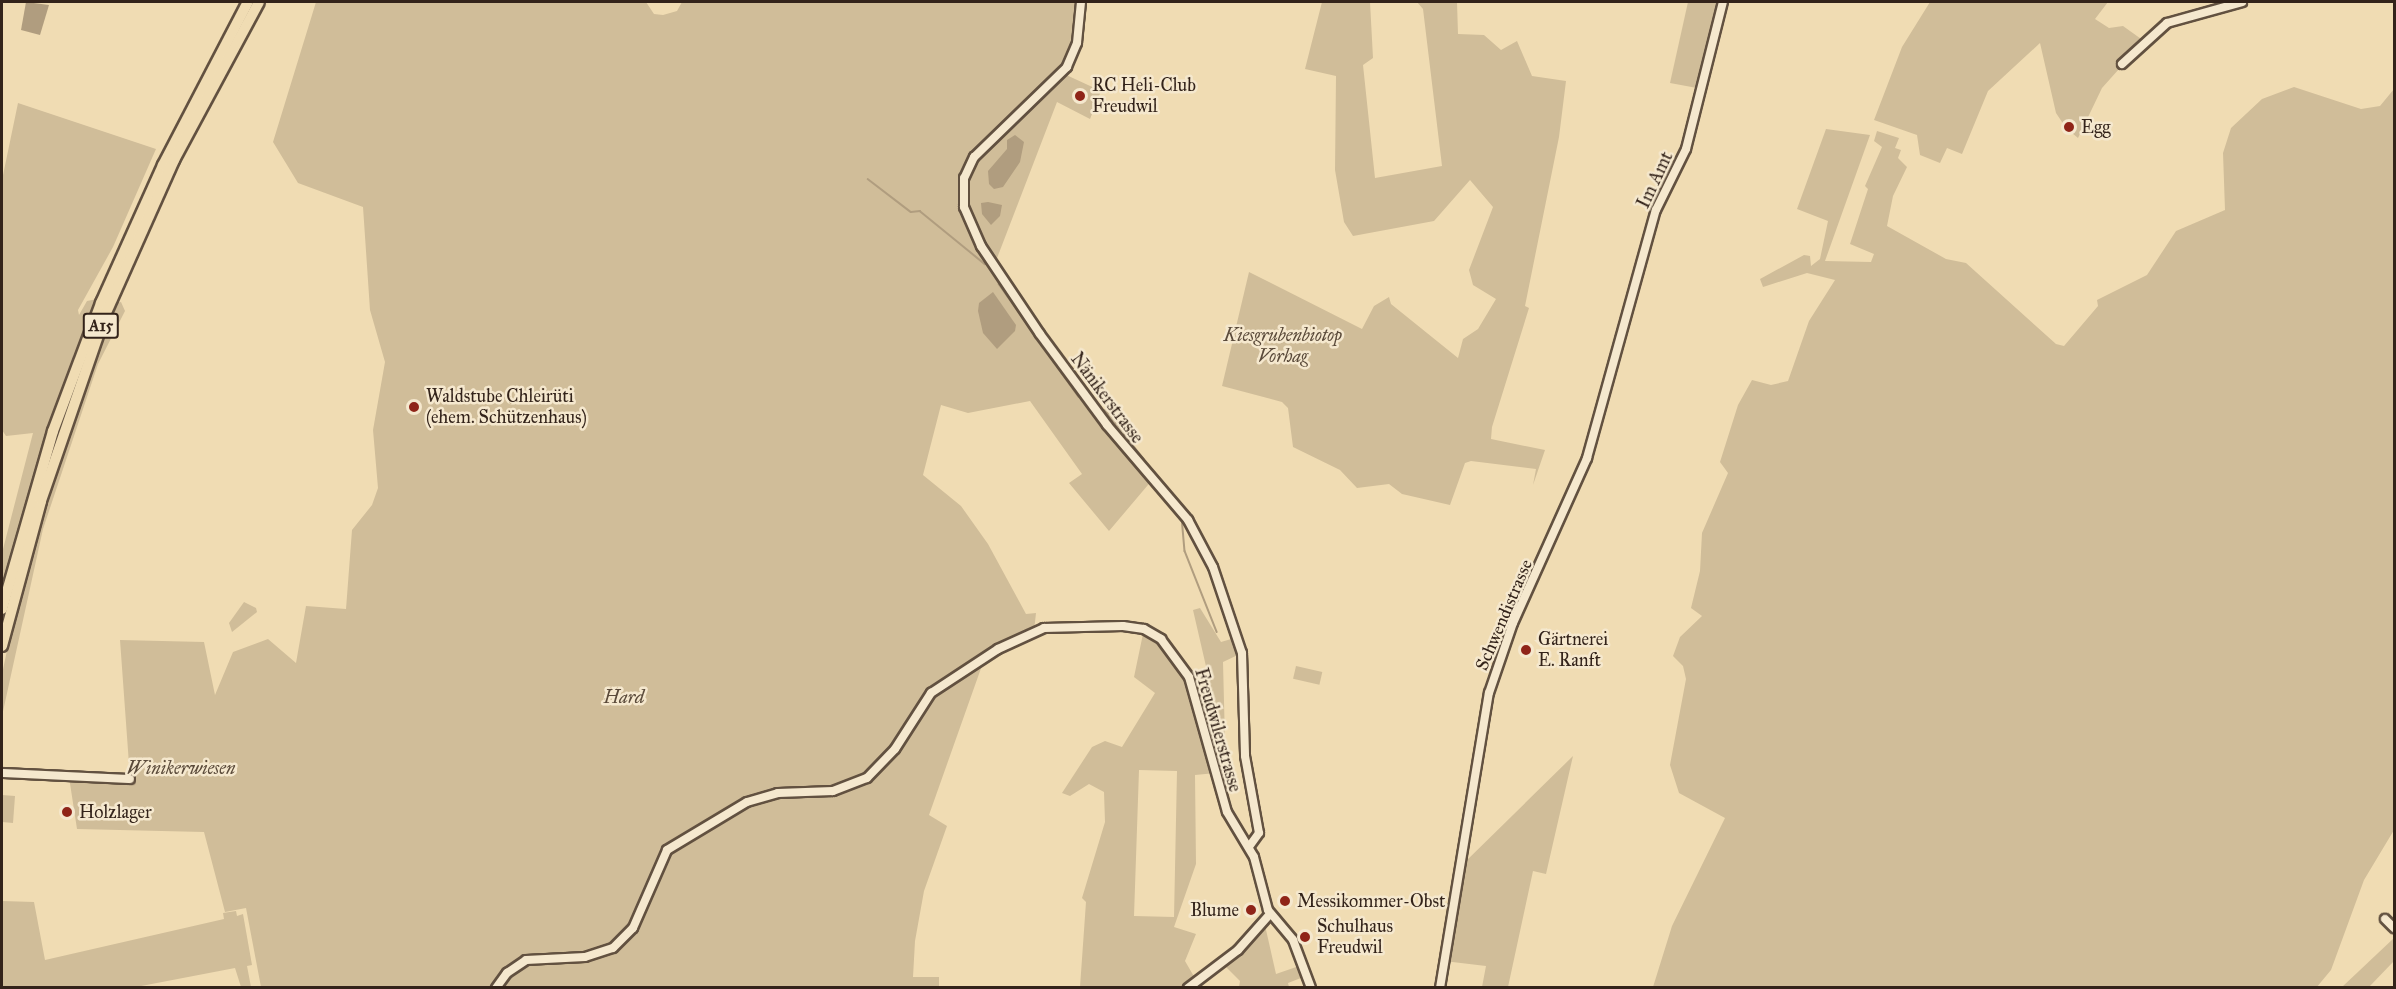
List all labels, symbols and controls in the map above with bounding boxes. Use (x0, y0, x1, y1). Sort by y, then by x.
place label: RC Heli-Club Freudwil (1092, 75, 1196, 118)
marker: RC Heli-Club Freudwil (1073, 89, 1087, 103)
place label: Egg (2081, 116, 2111, 138)
marker: Egg (2062, 120, 2076, 134)
street label: Im Amt (1632, 148, 1678, 212)
road number: A15 (82, 313, 120, 339)
park label: Kiesgrubenbiotop Vorhag (1224, 325, 1342, 368)
street label: Nänikerstrasse (1066, 348, 1148, 448)
place label: Waldstube Chleirüti (ehem. Schützenhaus) (426, 386, 587, 428)
marker: Waldstube Chleirüti (ehem. Schützenhaus) (407, 400, 421, 414)
street label: Schwendistrasse (1471, 556, 1537, 674)
place label: Gärtnerei E. Ranft (1538, 629, 1608, 672)
marker: Gärtnerei E. Ranft (1519, 643, 1533, 657)
street label: Freudwilerstrasse (1190, 666, 1246, 794)
park label: Hard (604, 686, 644, 708)
park label: Winikerwiesen (127, 757, 235, 779)
place label: Holzlager (79, 801, 152, 823)
marker: Holzlager (60, 805, 74, 819)
place label: Messikommer-Obst (1297, 890, 1445, 912)
marker: Messikommer-Obst (1278, 894, 1292, 908)
place label: Blume (1190, 899, 1239, 921)
marker: Blume (1244, 903, 1258, 917)
place label: Schulhaus Freudwil (1317, 916, 1393, 958)
marker: Schulhaus Freudwil (1298, 930, 1312, 944)

